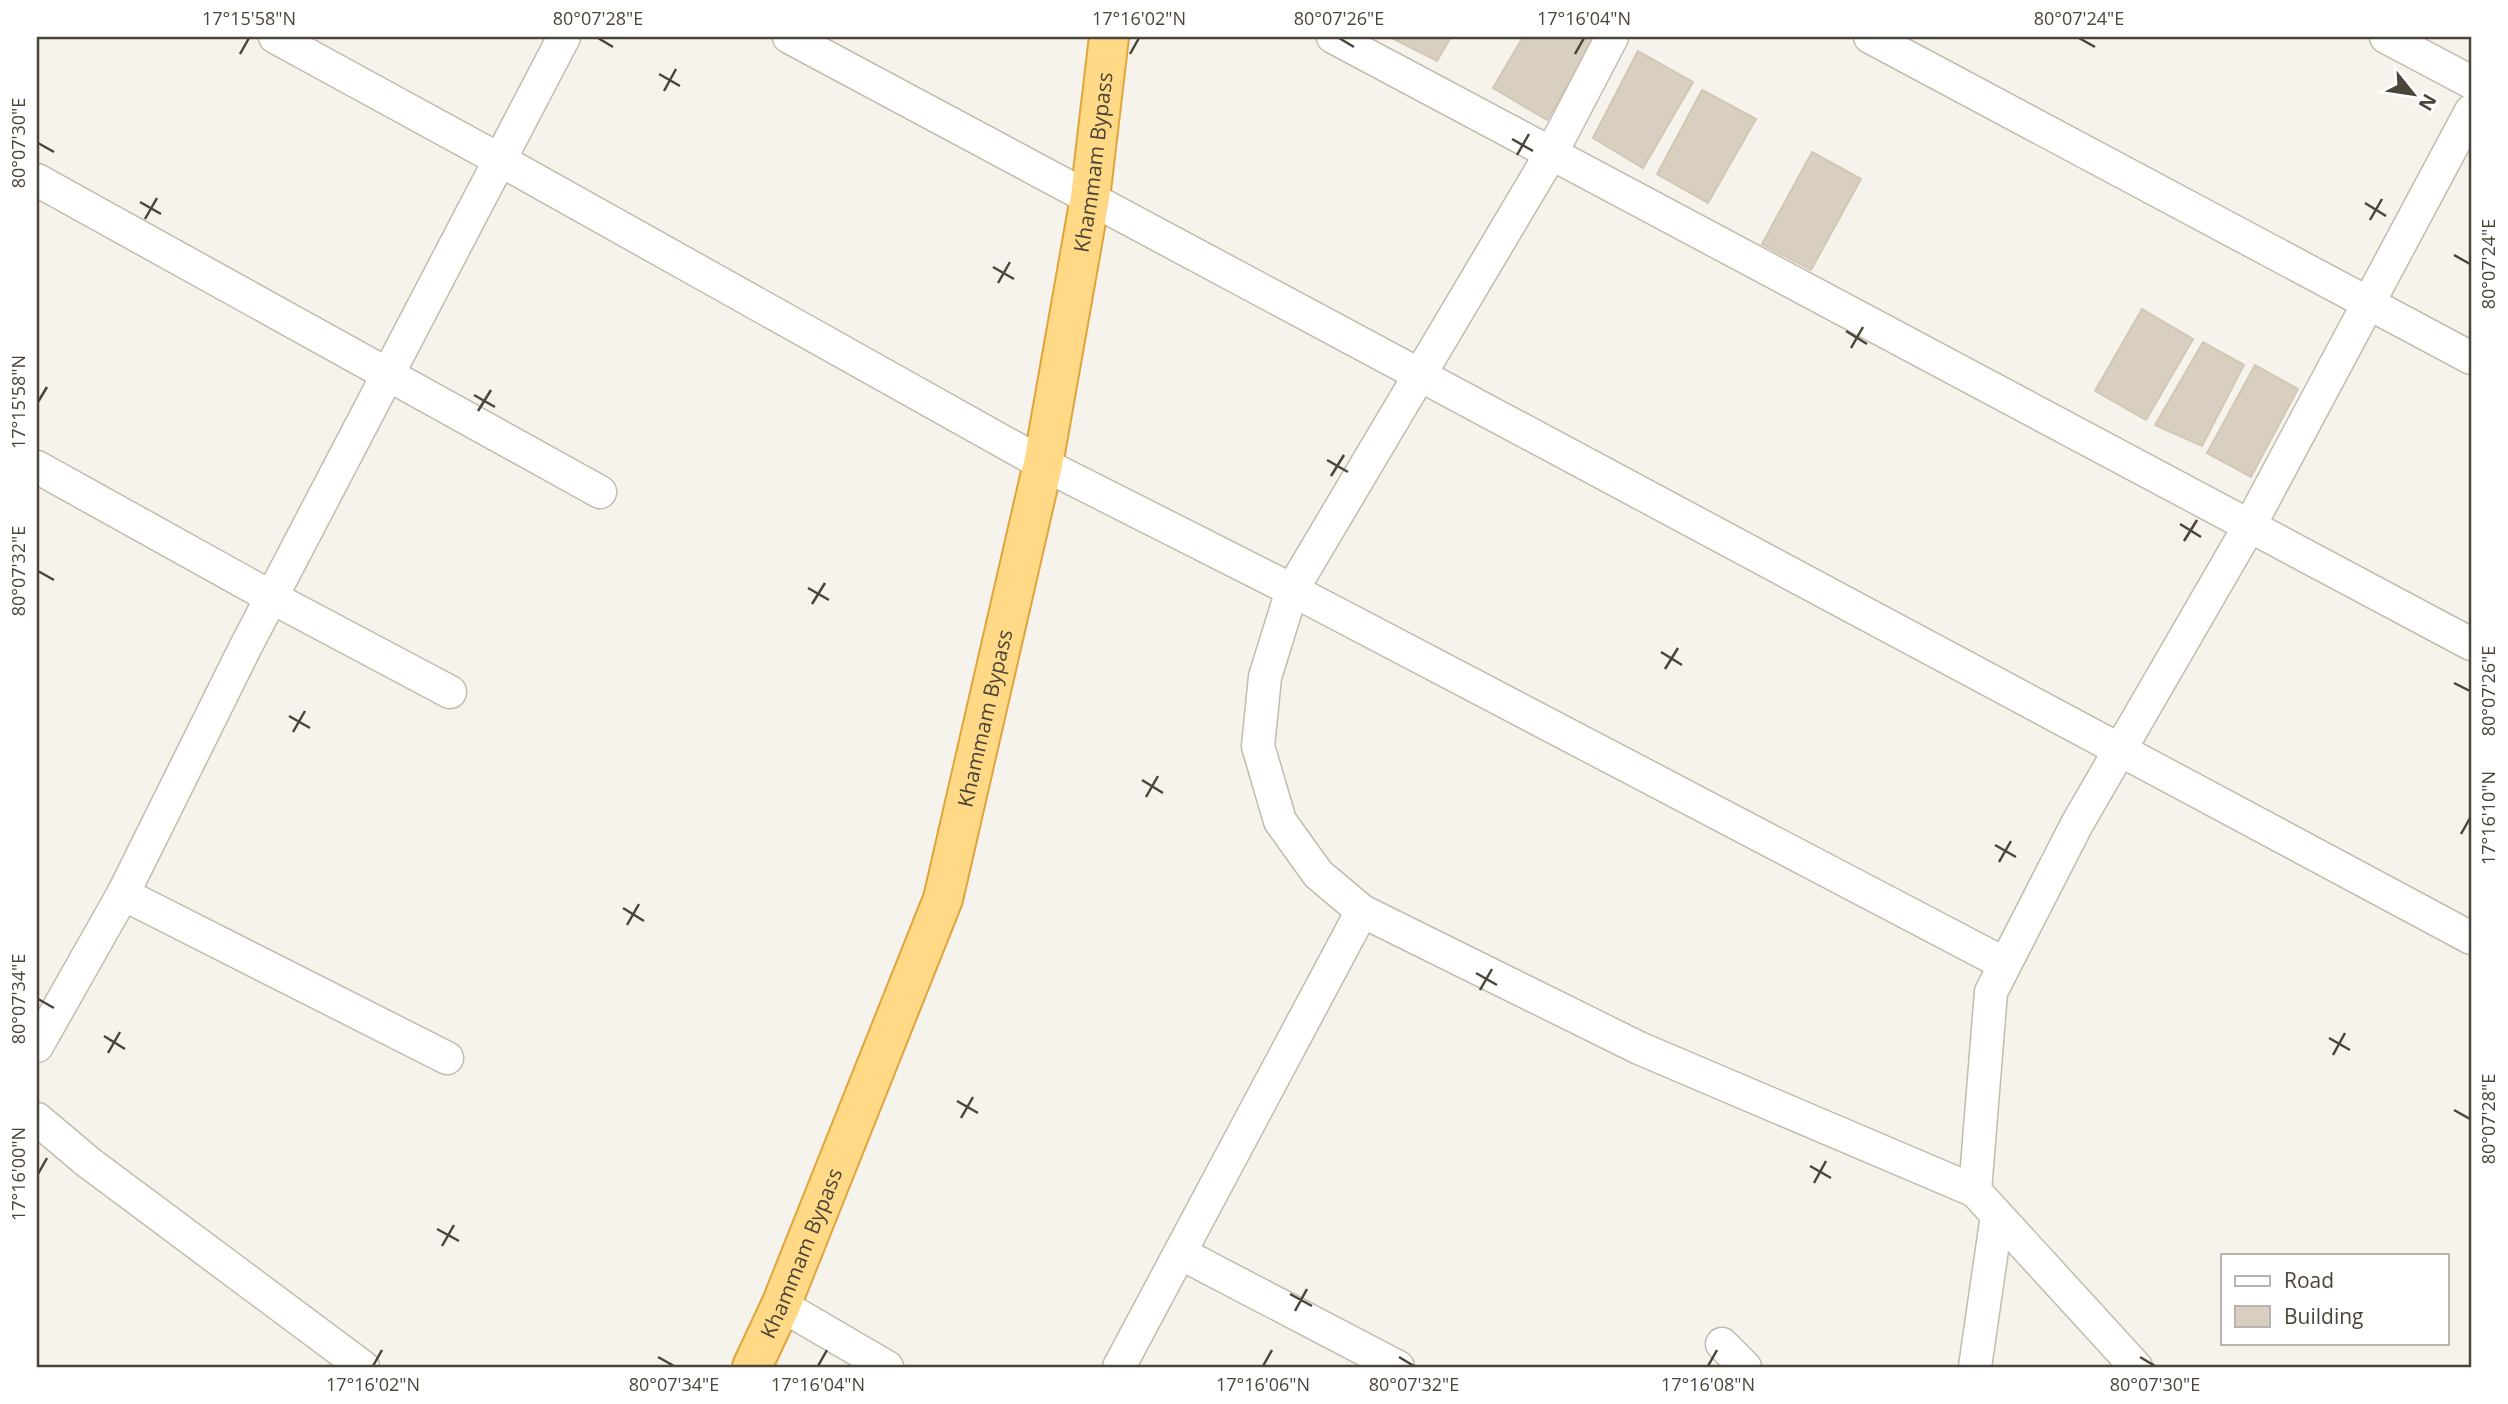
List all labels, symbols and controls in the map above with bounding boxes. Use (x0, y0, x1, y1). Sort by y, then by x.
text: 17°15'58"N (202, 6, 296, 30)
text: 80°07'28"E (553, 6, 643, 30)
text: 17°16'02"N (1092, 6, 1186, 30)
text: 80°07'26"E (1294, 6, 1384, 30)
text: 17°16'04"N (1537, 6, 1631, 30)
text: 80°07'24"E (2034, 6, 2124, 30)
north arrow (2378, 60, 2448, 130)
street label: Khammam Bypass (1067, 70, 1119, 254)
text: N (2413, 89, 2443, 116)
text: 80°07'30"E (6, 98, 30, 188)
text: 80°07'24"E (2476, 219, 2500, 309)
text: 17°15'58"N (6, 355, 30, 449)
text: 80°07'32"E (6, 526, 30, 616)
street label: Khammam Bypass (951, 627, 1019, 810)
text: 80°07'26"E (2476, 646, 2500, 736)
text: 17°16'10"N (2476, 771, 2500, 865)
text: 80°07'34"E (6, 954, 30, 1044)
text: 80°07'28"E (2476, 1074, 2500, 1164)
text: 17°16'00"N (6, 1127, 30, 1221)
street label: Khammam Bypass (753, 1164, 848, 1343)
legend (2221, 1254, 2448, 1344)
text: Road (2284, 1266, 2334, 1294)
text: Building (2284, 1302, 2363, 1330)
text: 17°16'02"N (326, 1372, 420, 1396)
text: 80°07'34"E (629, 1372, 719, 1396)
text: 17°16'04"N (771, 1372, 865, 1396)
text: 17°16'06"N (1216, 1372, 1310, 1396)
text: 80°07'32"E (1369, 1372, 1459, 1396)
text: 17°16'08"N (1661, 1372, 1755, 1396)
text: 80°07'30"E (2110, 1372, 2200, 1396)

